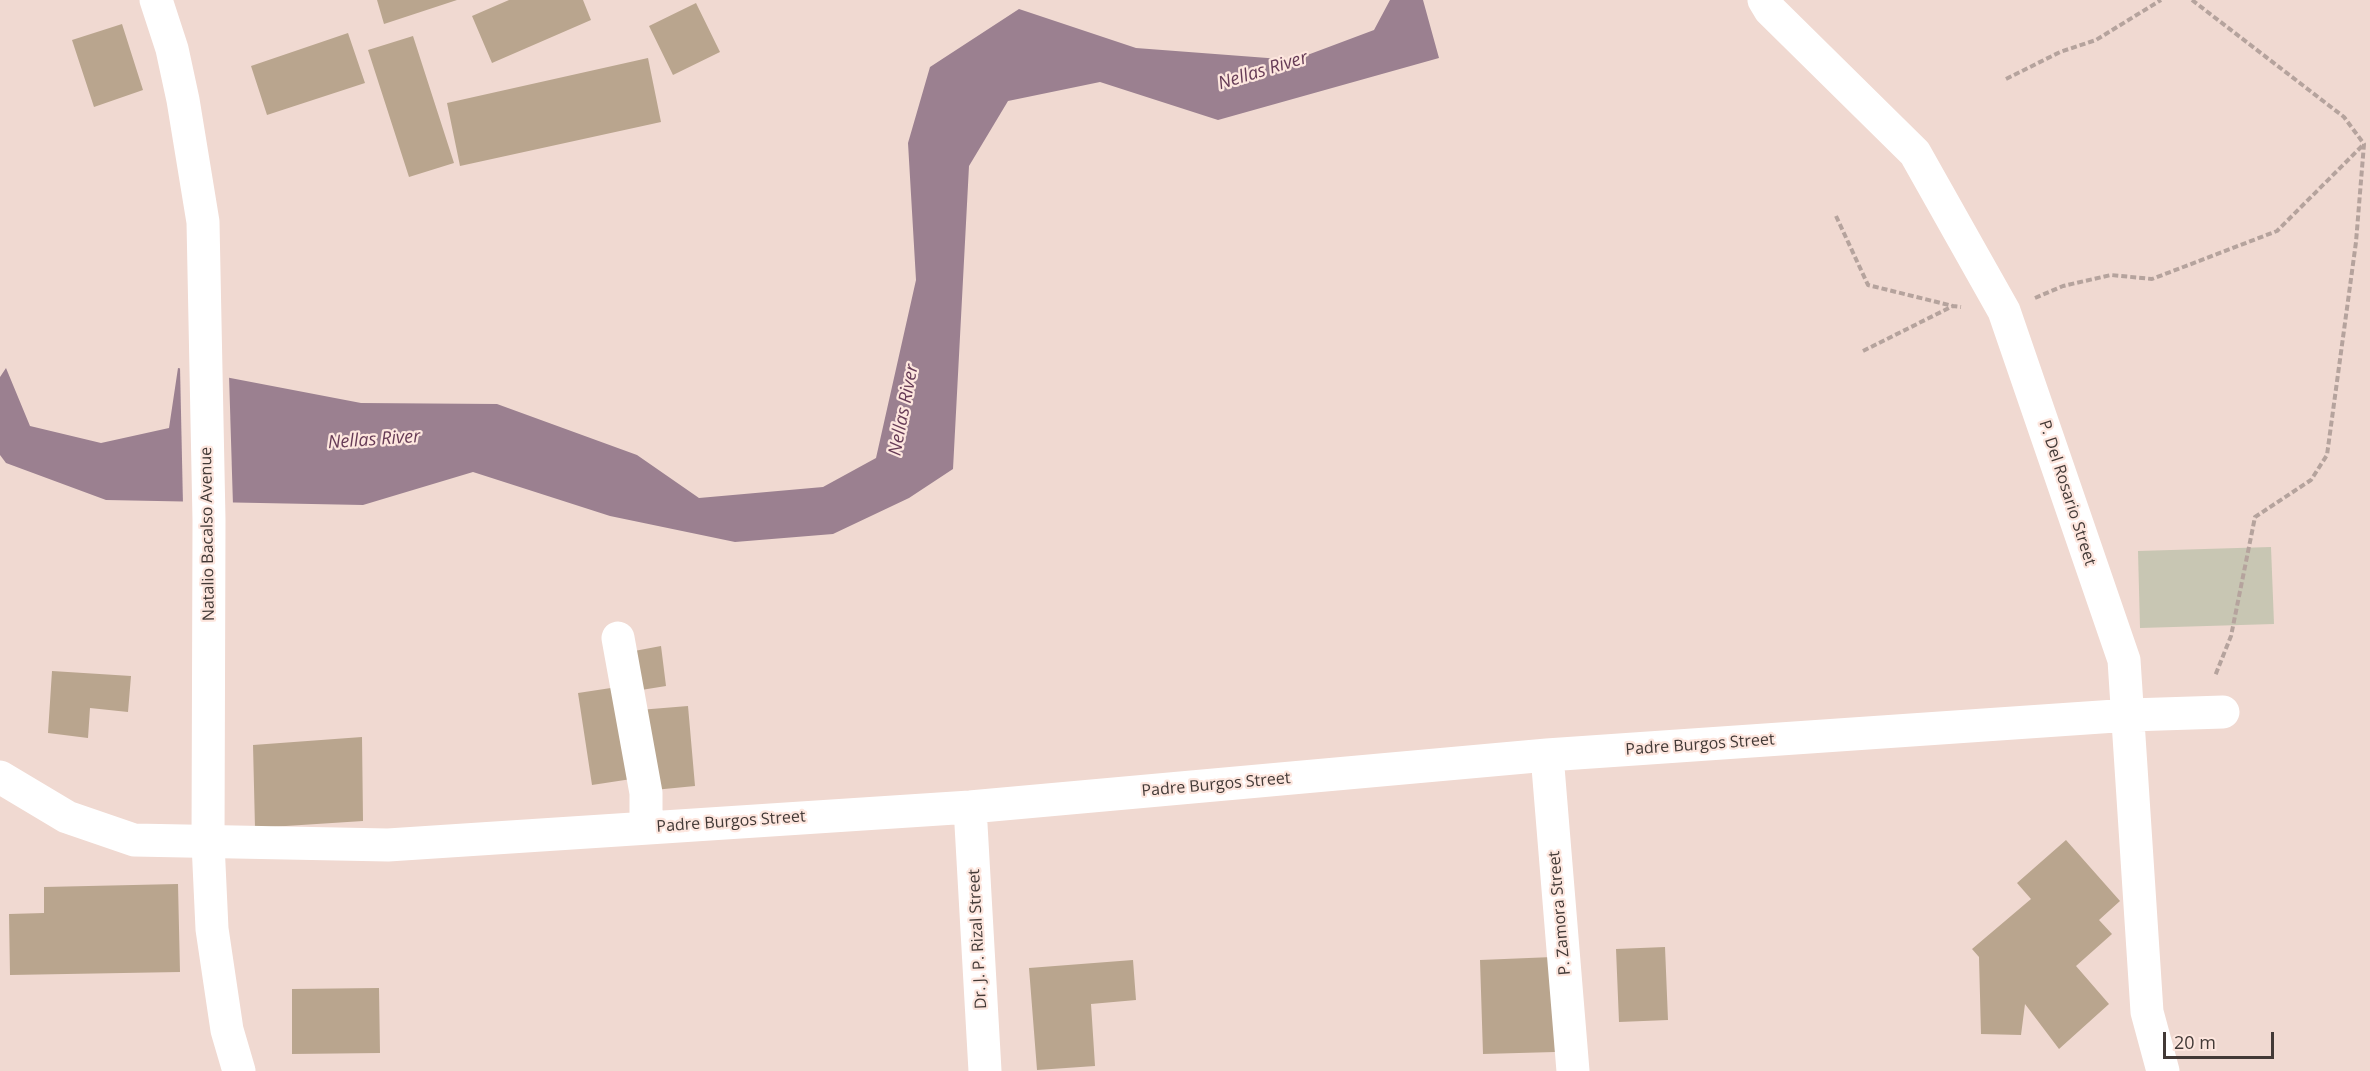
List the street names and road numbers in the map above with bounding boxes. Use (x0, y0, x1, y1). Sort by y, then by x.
street label: P. Del Rosario Street (2034, 418, 2100, 568)
street label: Natalio Bacalso Avenue (197, 447, 219, 621)
street label: Padre Burgos Street (1625, 730, 1775, 760)
street label: Padre Burgos Street (1141, 769, 1291, 801)
street label: Padre Burgos Street (656, 807, 806, 837)
street label: P. Zamora Street (1545, 850, 1575, 976)
street label: Dr. J. P. Rizal Street (965, 868, 991, 1010)

